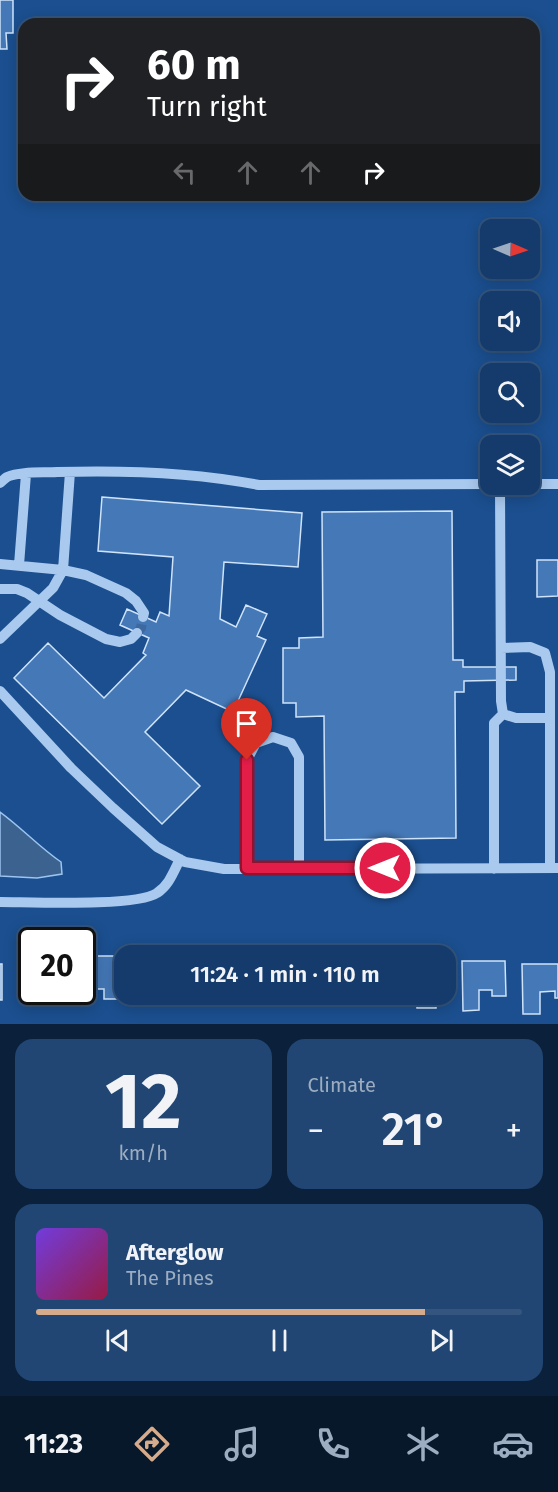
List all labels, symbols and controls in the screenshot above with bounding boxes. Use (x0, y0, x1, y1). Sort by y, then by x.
text: 60 m (147, 40, 241, 90)
icon: right (48, 42, 126, 120)
text: Turn right (147, 91, 267, 123)
icon: left (168, 156, 201, 189)
icon: ahead (231, 156, 264, 189)
icon: ahead (294, 156, 327, 189)
icon: right (357, 156, 390, 189)
north arrow (480, 219, 540, 279)
map controls (480, 219, 540, 495)
button: sound (480, 291, 540, 351)
button: search (480, 363, 540, 423)
button: layers (480, 435, 540, 495)
pin (221, 698, 272, 760)
icon: arrive (230, 707, 263, 740)
position arrow (353, 836, 417, 900)
speed limit sign: 20 (18, 927, 96, 1005)
text: 11:24 · 1 min · 110 m (190, 961, 380, 988)
text: 12 (105, 1055, 182, 1149)
text: Climate (308, 1073, 376, 1097)
text: 21° (382, 1103, 448, 1157)
text: − (308, 1111, 324, 1151)
text: + (506, 1111, 522, 1151)
text: km/h (119, 1141, 168, 1165)
text: Afterglow (126, 1239, 223, 1266)
text: The Pines (126, 1266, 213, 1290)
icon: previous (101, 1324, 134, 1357)
icon: pause (263, 1324, 296, 1357)
icon: next (425, 1324, 458, 1357)
icon: directions (131, 1423, 173, 1465)
icon: music (221, 1423, 263, 1465)
icon: phone (312, 1423, 354, 1465)
icon: climate (402, 1423, 444, 1465)
icon: car (492, 1423, 534, 1465)
text: 11:23 (24, 1428, 83, 1460)

